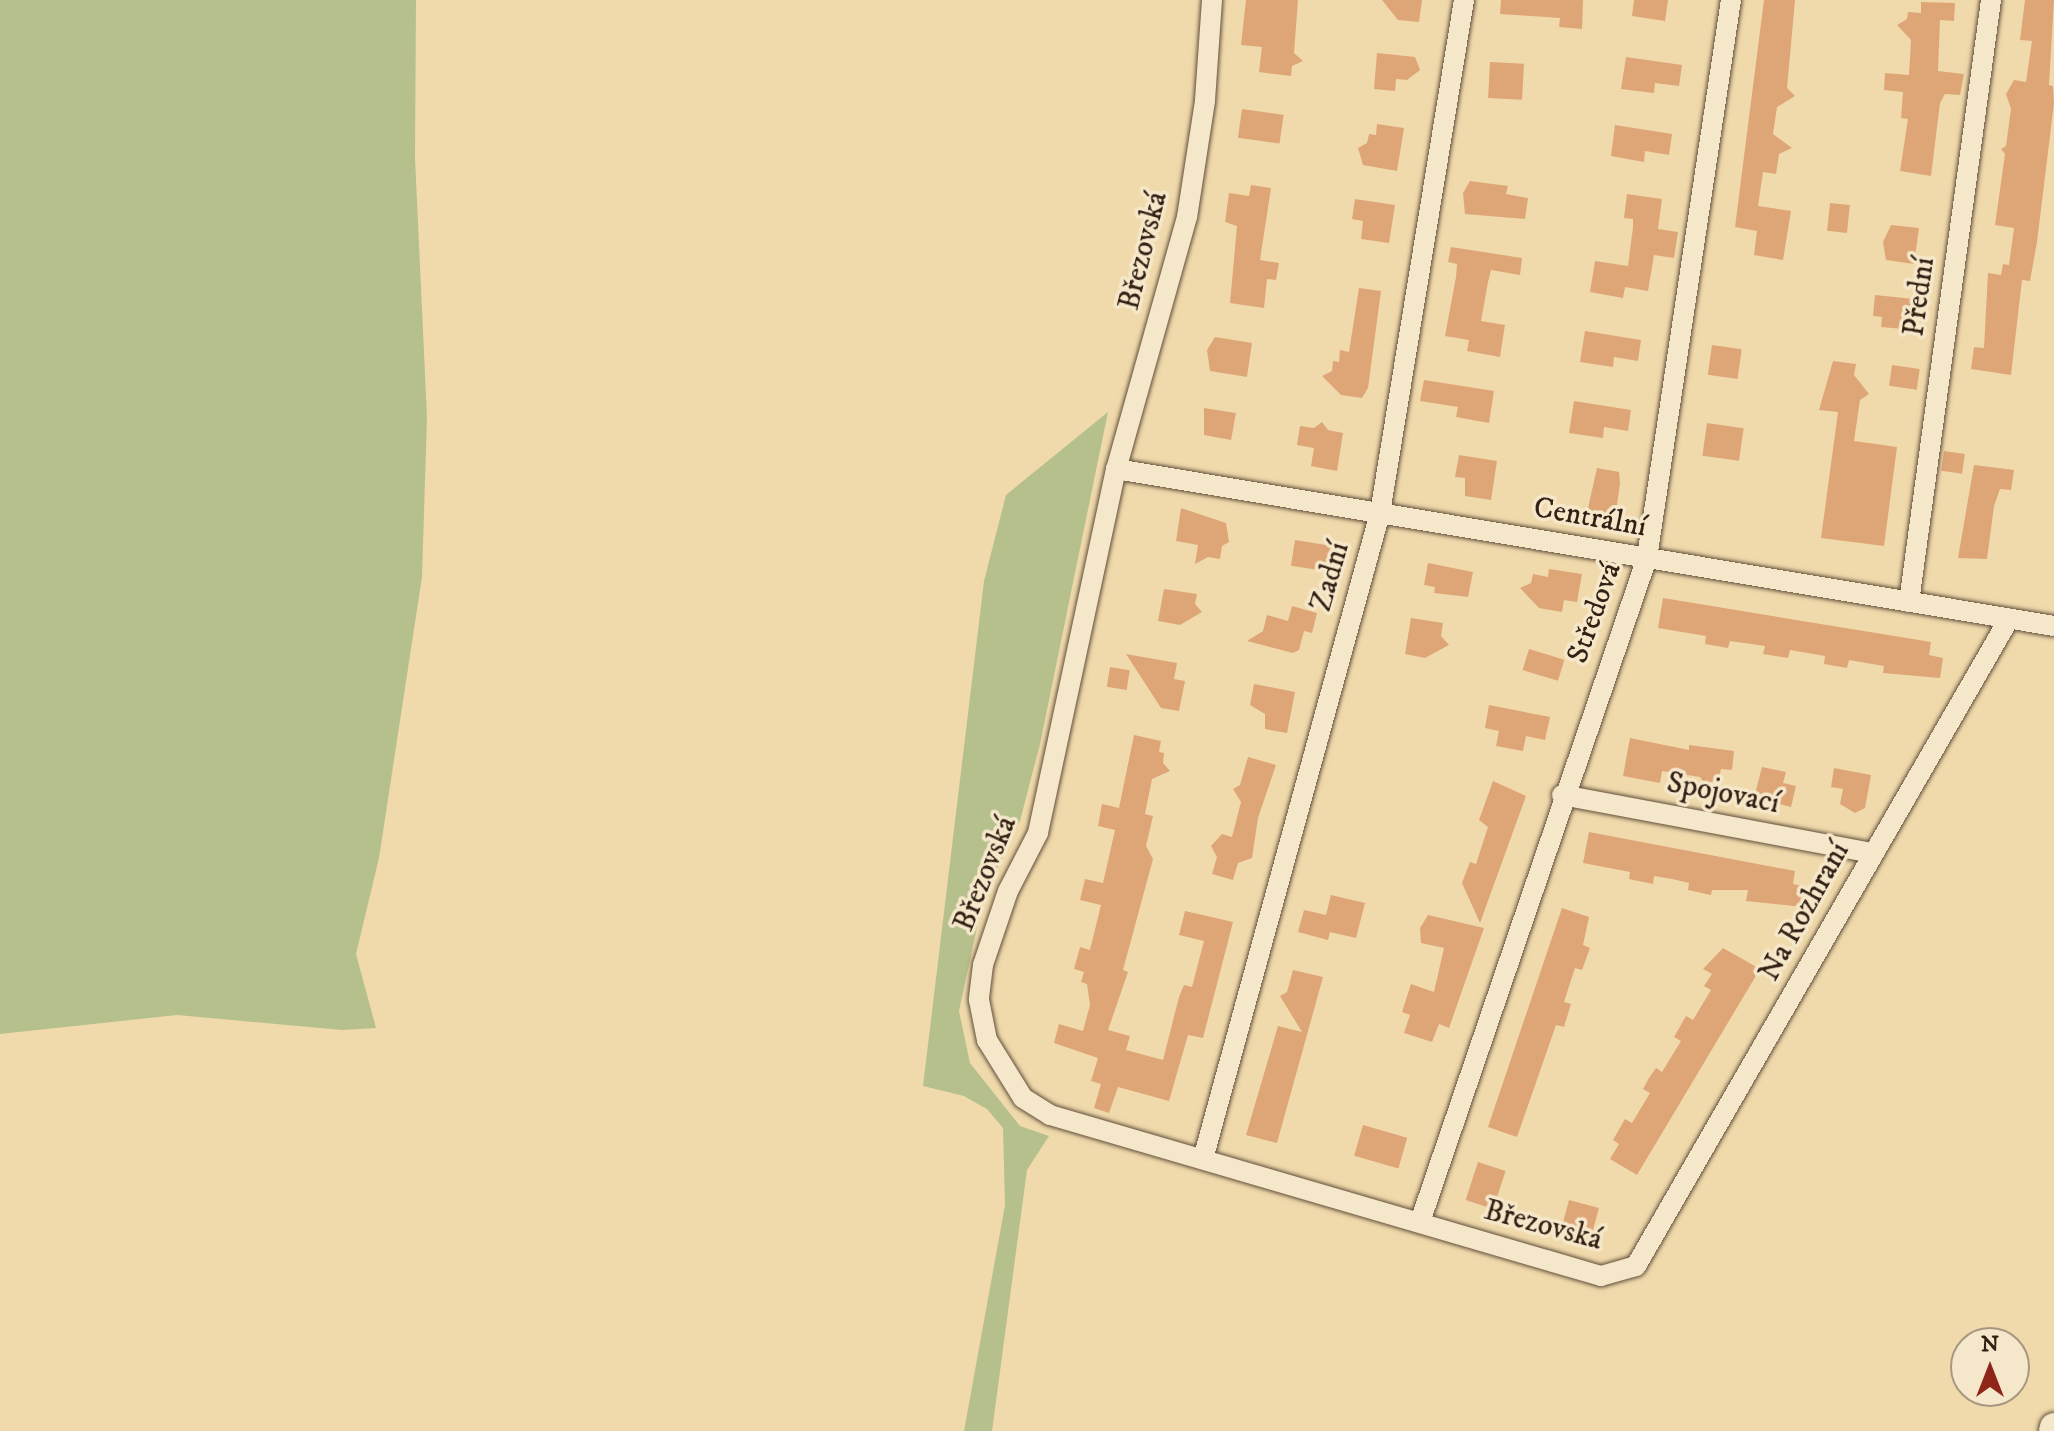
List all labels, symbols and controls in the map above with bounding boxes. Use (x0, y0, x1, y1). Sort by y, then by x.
street label: Březovská (1112, 188, 1176, 314)
street label: Přední (1897, 255, 1943, 339)
street label: Centrální (1531, 490, 1649, 546)
street label: Zadní (1304, 538, 1358, 616)
street label: Středová (1560, 558, 1630, 668)
street label: Spojovací (1664, 765, 1782, 823)
street label: Březovská (947, 811, 1025, 937)
street label: Na Rozhraní (1752, 836, 1858, 988)
street label: Březovská (1480, 1193, 1606, 1259)
north arrow (1950, 1327, 2030, 1407)
text: N (1981, 1331, 1999, 1358)

